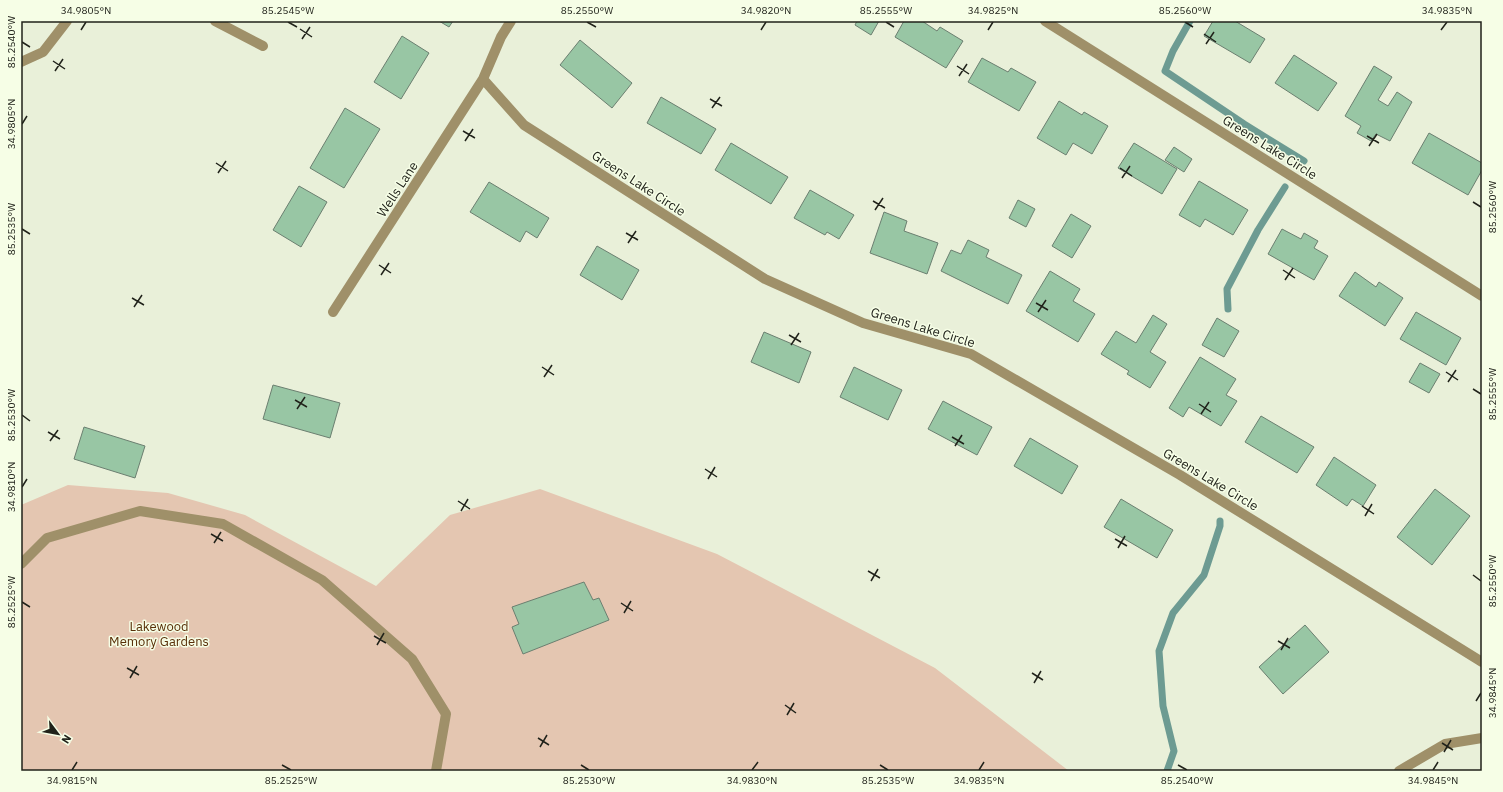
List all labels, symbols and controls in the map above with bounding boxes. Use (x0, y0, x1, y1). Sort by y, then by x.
text: 34.9805°N (61, 4, 111, 17)
text: 85.2545°W (262, 4, 314, 17)
text: 85.2550°W (561, 4, 613, 17)
text: 34.9820°N (741, 4, 791, 17)
text: 85.2555°W (860, 4, 912, 17)
text: 34.9825°N (968, 4, 1018, 17)
text: 85.2560°W (1159, 4, 1211, 17)
text: 34.9835°N (1422, 4, 1472, 17)
text: 85.2540°W (5, 16, 18, 68)
text: 34.9805°N (5, 99, 18, 149)
street label: Greens Lake Circle (1219, 112, 1320, 183)
street label: Greens Lake Circle (589, 147, 689, 220)
street label: Wells Lane (373, 158, 422, 220)
text: 85.2560°W (1486, 181, 1499, 233)
text: 85.2535°W (5, 203, 18, 255)
street label: Greens Lake Circle (869, 304, 977, 351)
text: 85.2555°W (1486, 368, 1499, 420)
text: 85.2530°W (5, 389, 18, 441)
street label: Greens Lake Circle (1160, 444, 1262, 515)
text: 34.9810°N (5, 462, 18, 512)
text: 85.2550°W (1486, 555, 1499, 607)
text: 85.2525°W (5, 576, 18, 628)
park label: Lakewood Memory Gardens (109, 618, 209, 650)
text: 34.9845°N (1486, 668, 1499, 718)
north arrow (38, 714, 78, 754)
text: N (58, 732, 75, 746)
text: 34.9815°N (47, 774, 97, 787)
text: 85.2525°W (265, 774, 317, 787)
text: 85.2530°W (563, 774, 615, 787)
text: 34.9830°N (727, 774, 777, 787)
text: 85.2535°W (862, 774, 914, 787)
text: 34.9835°N (954, 774, 1004, 787)
text: 85.2540°W (1161, 774, 1213, 787)
text: 34.9845°N (1408, 774, 1458, 787)

